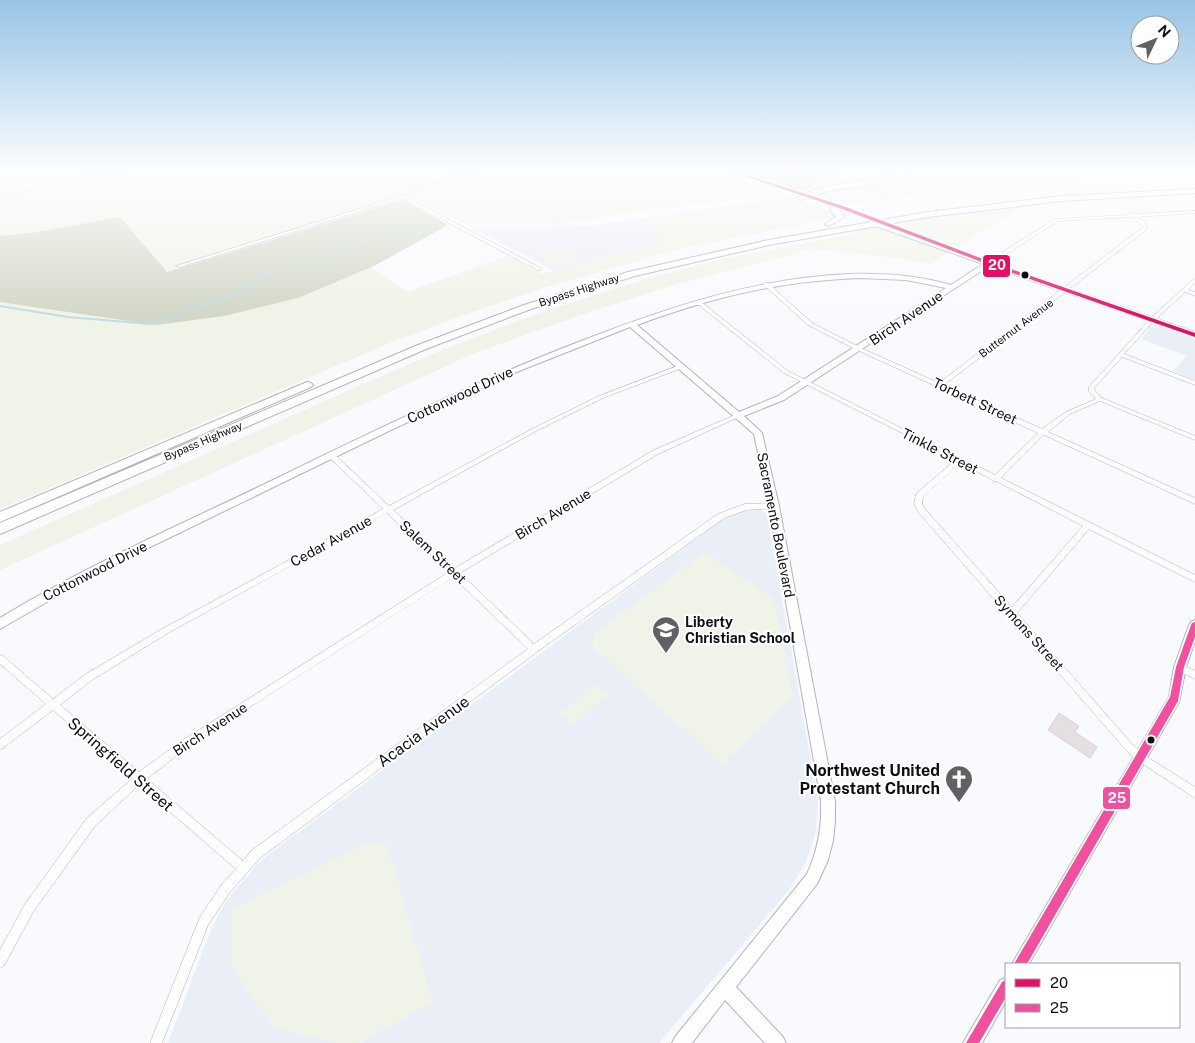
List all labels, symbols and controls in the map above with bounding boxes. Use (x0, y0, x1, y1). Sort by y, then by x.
north arrow (1130, 15, 1180, 65)
text: N (1155, 22, 1174, 41)
line badge: 20 (982, 254, 1011, 278)
text: 20 (988, 257, 1006, 273)
unlabelled marker (1020, 270, 1030, 280)
street label: Bypass Highway (537, 271, 621, 309)
street label: Birch Avenue (866, 287, 946, 349)
street label: Butternut Avenue (977, 296, 1055, 360)
street label: Cottonwood Drive (405, 363, 515, 427)
street label: Torbett Street (930, 374, 1020, 428)
street label: Bypass Highway (162, 419, 244, 463)
street label: Tinkle Street (899, 425, 981, 477)
street label: Sacramento Boulevard (754, 451, 798, 599)
street label: Birch Avenue (512, 485, 594, 543)
street label: Cedar Avenue (287, 512, 375, 570)
street label: Salem Street (396, 517, 470, 587)
street label: Cottonwood Drive (40, 538, 150, 604)
street label: Symons Street (991, 592, 1067, 674)
place label: Liberty Christian School (685, 614, 796, 646)
school or university icon: Liberty Christian School (651, 615, 681, 654)
street label: Acacia Avenue (374, 692, 473, 771)
street label: Birch Avenue (170, 699, 250, 759)
street label: Springfield Street (64, 713, 177, 815)
unlabelled marker (1146, 735, 1156, 745)
place label: Northwest United Protestant Church (800, 761, 940, 798)
church icon: Northwest United Protestant Church (944, 764, 974, 803)
line badge: 25 (1102, 786, 1131, 810)
text: 25 (1108, 790, 1126, 806)
legend (1005, 963, 1180, 1028)
text: 20 (1050, 974, 1068, 991)
text: 25 (1050, 999, 1069, 1016)

